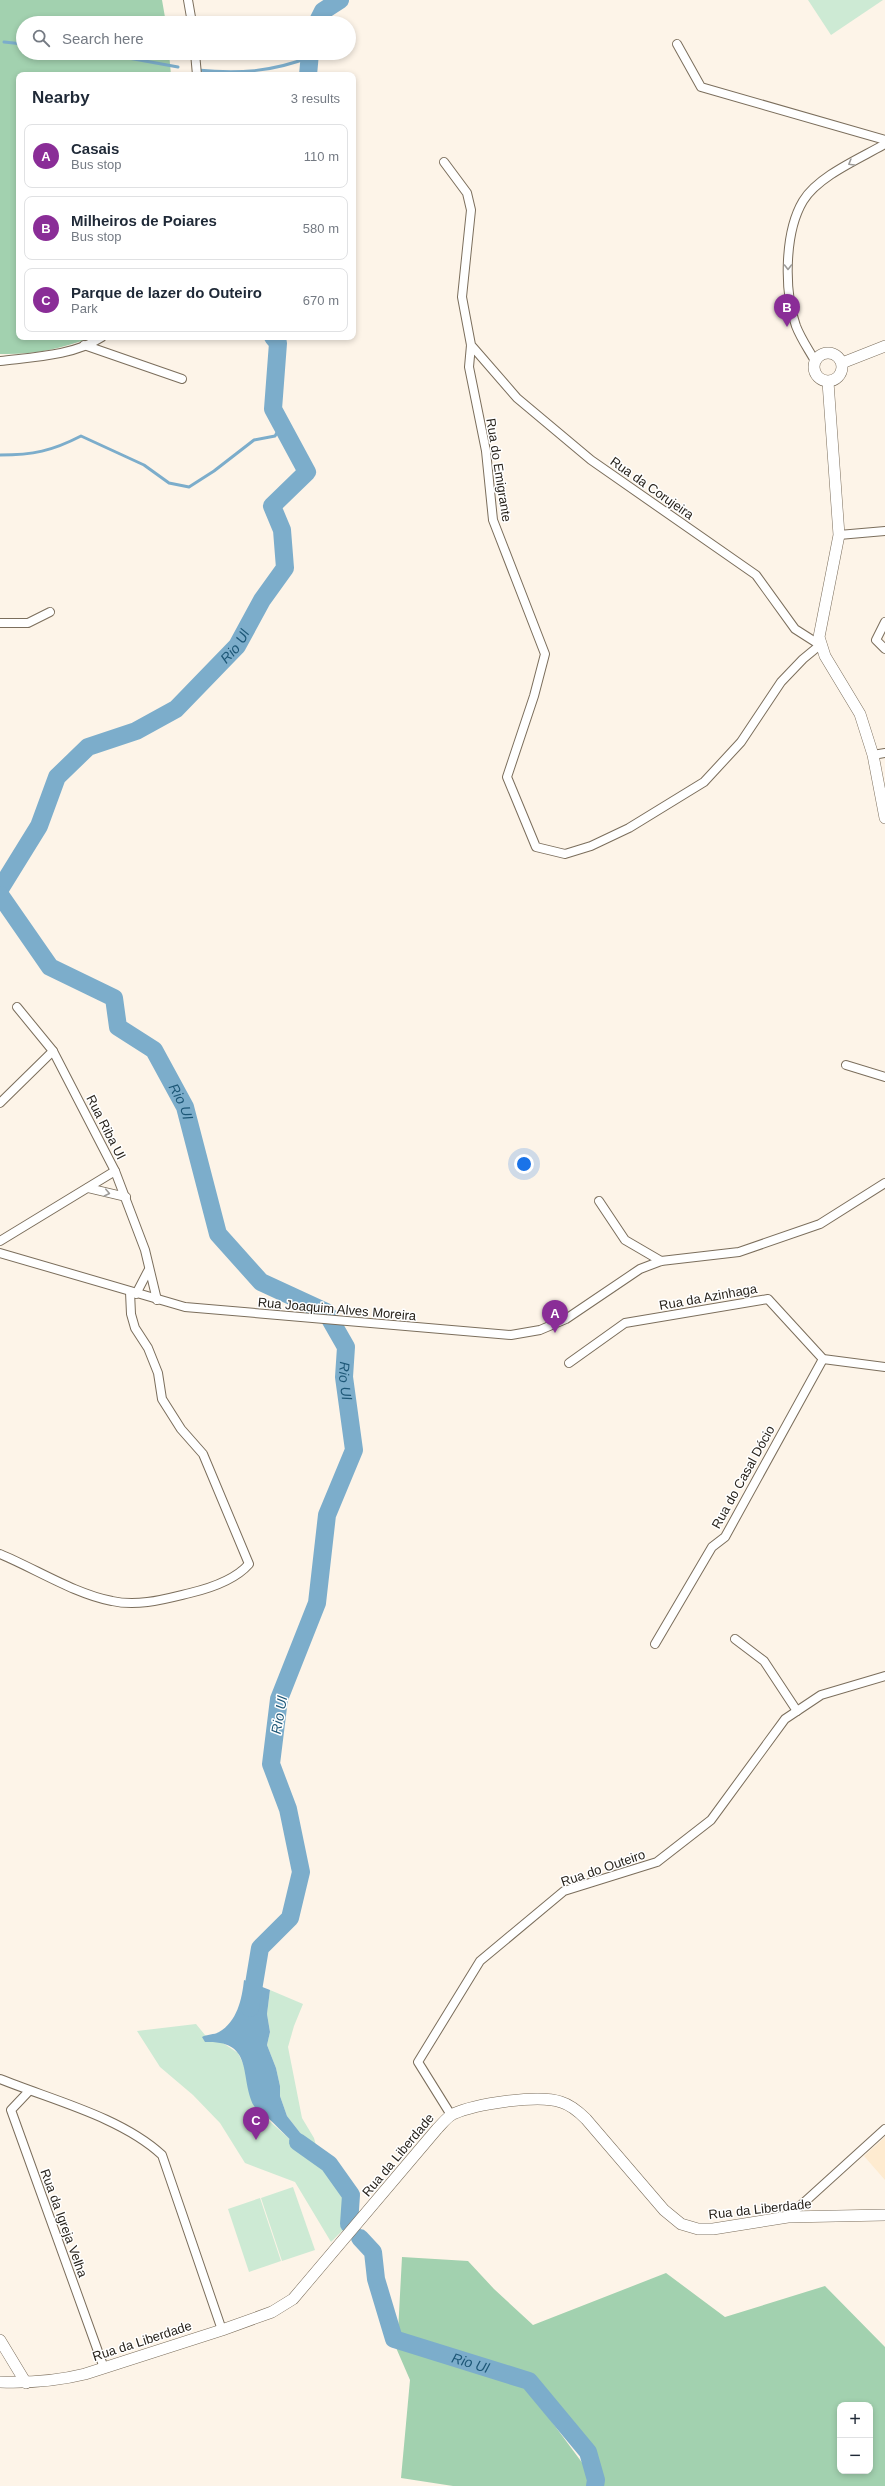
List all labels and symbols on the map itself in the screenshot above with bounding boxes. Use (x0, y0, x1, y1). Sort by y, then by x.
one-way arrow (848, 159, 855, 166)
one-way arrow (784, 264, 792, 270)
pin: B (774, 294, 800, 327)
street label: Rua do Emigrante (483, 417, 515, 523)
street label: Rua da Corujeira (607, 454, 697, 523)
water label: Rio Ul (217, 626, 253, 666)
water label: Rio Ul (166, 1081, 196, 1122)
street label: Rua Riba Ul (83, 1092, 129, 1162)
your location (514, 1154, 534, 1174)
one-way arrow (104, 1188, 111, 1196)
street label: Rua da Azinhaga (658, 1281, 759, 1313)
street label: Rua Joaquim Alves Moreira (257, 1295, 418, 1323)
pin: A (542, 1300, 568, 1333)
water label: Rio Ul (336, 1361, 355, 1402)
street label: Rua do Casal Dócio (708, 1423, 778, 1531)
water label: Rio Ul (268, 1694, 290, 1735)
street label: Rua do Outeiro (559, 1847, 647, 1889)
pin: C (243, 2107, 269, 2140)
street label: Rua da Liberdade (359, 2111, 437, 2199)
street label: Rua da Igreja Velha (37, 2167, 91, 2280)
street label: Rua da Liberdade (708, 2196, 812, 2222)
street label: Rua da Liberdade (91, 2318, 193, 2364)
water label: Rio Ul (450, 2349, 492, 2376)

